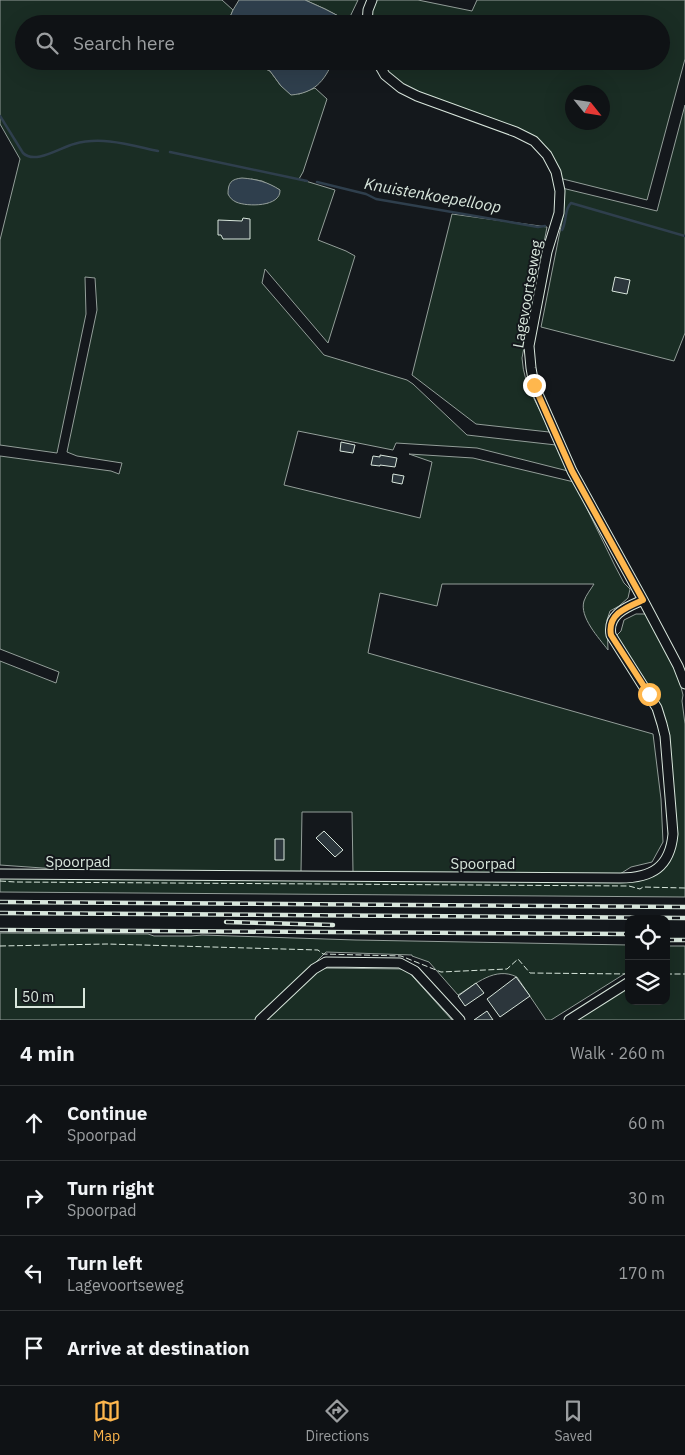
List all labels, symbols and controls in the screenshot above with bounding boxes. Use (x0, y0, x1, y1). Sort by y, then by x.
search box (15, 15, 670, 70)
icon: search (33, 29, 61, 57)
text: Search here (73, 31, 175, 55)
north arrow (565, 85, 610, 130)
water label: Knuistenkoepelloop (363, 173, 503, 217)
street label: Lagevoortseweg (508, 238, 546, 350)
route end (523, 374, 546, 397)
route start (638, 683, 661, 706)
street label: Spoorpad (45, 852, 111, 871)
street label: Spoorpad (450, 854, 516, 873)
map controls (625, 915, 670, 1005)
button: locate (625, 915, 670, 960)
button: layers (625, 960, 670, 1005)
scale bar (15, 985, 85, 1008)
text: 50 m (22, 988, 54, 1006)
text: 4 min (20, 1039, 75, 1067)
text: Walk · 260 m (570, 1043, 665, 1063)
text: Continue (67, 1101, 147, 1125)
icon: ahead (20, 1109, 48, 1137)
text: 60 m (628, 1113, 665, 1133)
text: Spoorpad (67, 1125, 136, 1145)
text: Turn right (67, 1176, 154, 1200)
icon: right (20, 1184, 48, 1212)
text: 30 m (628, 1188, 665, 1208)
text: Spoorpad (67, 1200, 136, 1220)
text: Turn left (67, 1251, 143, 1275)
icon: left (20, 1259, 48, 1287)
text: 170 m (618, 1263, 665, 1283)
text: Lagevoortseweg (67, 1275, 184, 1295)
icon: arrive (20, 1334, 48, 1362)
text: Arrive at destination (67, 1336, 250, 1360)
tab: Map (93, 1397, 121, 1445)
tab: Directions (306, 1397, 369, 1445)
tab: Saved (554, 1397, 592, 1445)

